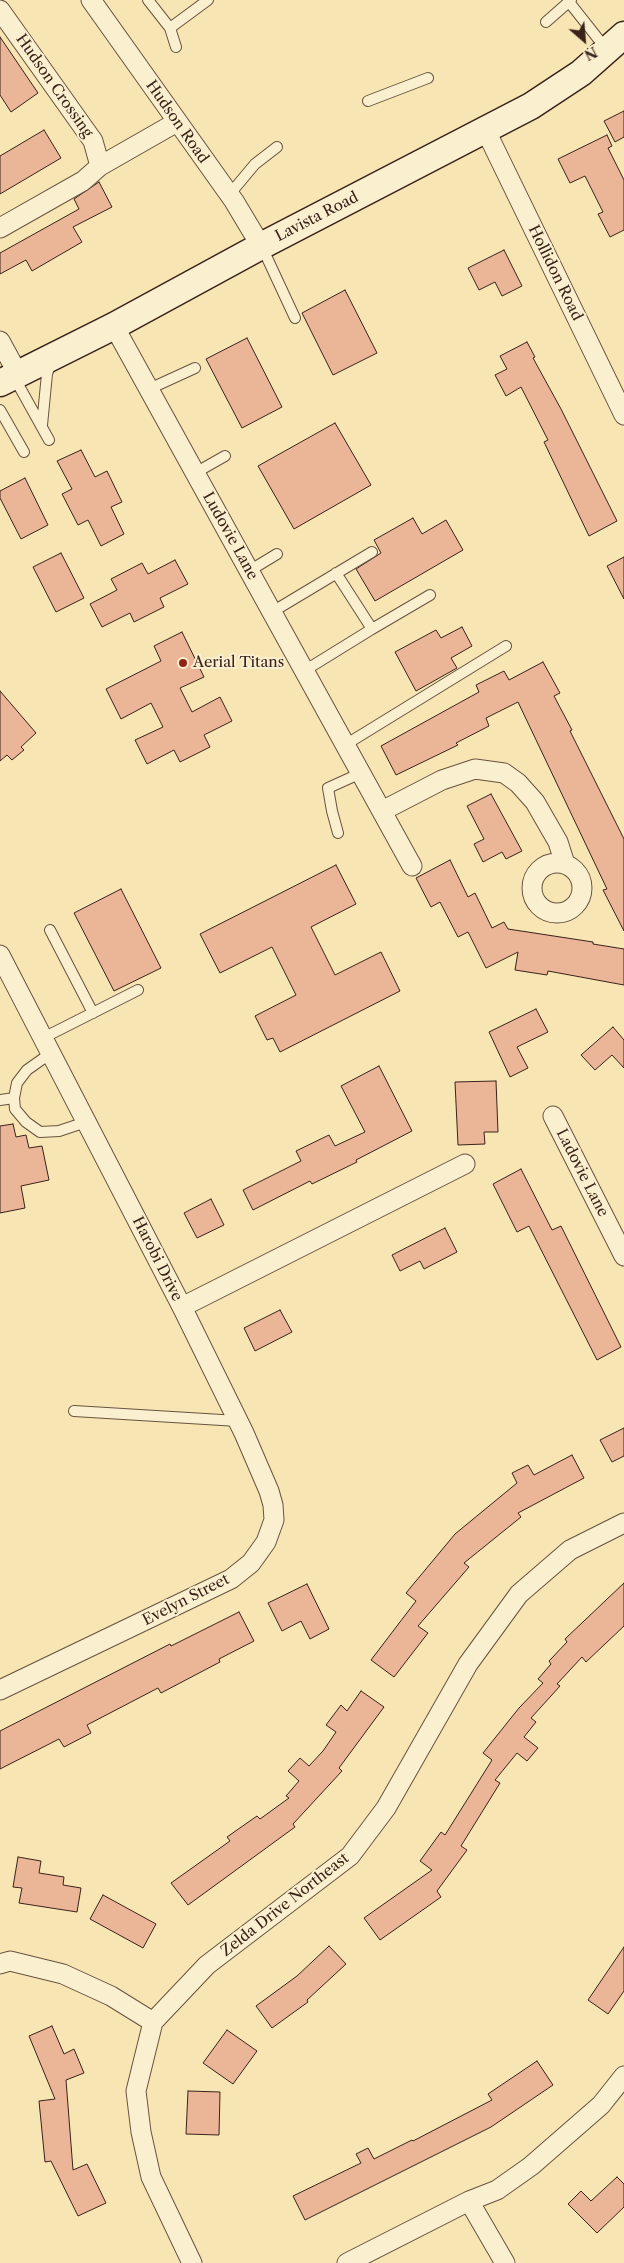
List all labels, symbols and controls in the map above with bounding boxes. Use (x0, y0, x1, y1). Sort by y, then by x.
north arrow (559, 15, 609, 65)
street label: Hudson Crossing (12, 31, 96, 141)
text: N (581, 43, 600, 64)
street label: Hudson Road (142, 77, 212, 167)
street label: Lavista Road (272, 188, 362, 246)
street label: Hollidon Road (524, 222, 586, 324)
street label: Ludovie Lane (198, 489, 262, 583)
place label: Aerial Titans (193, 654, 284, 672)
marker: Aerial Titans (177, 657, 189, 669)
street label: Ladovie Lane (552, 1126, 612, 1220)
street label: Harobi Drive (128, 1214, 186, 1304)
street label: Evelyn Street (140, 1570, 232, 1630)
street label: Zelda Drive Northeast (217, 1849, 353, 1961)

